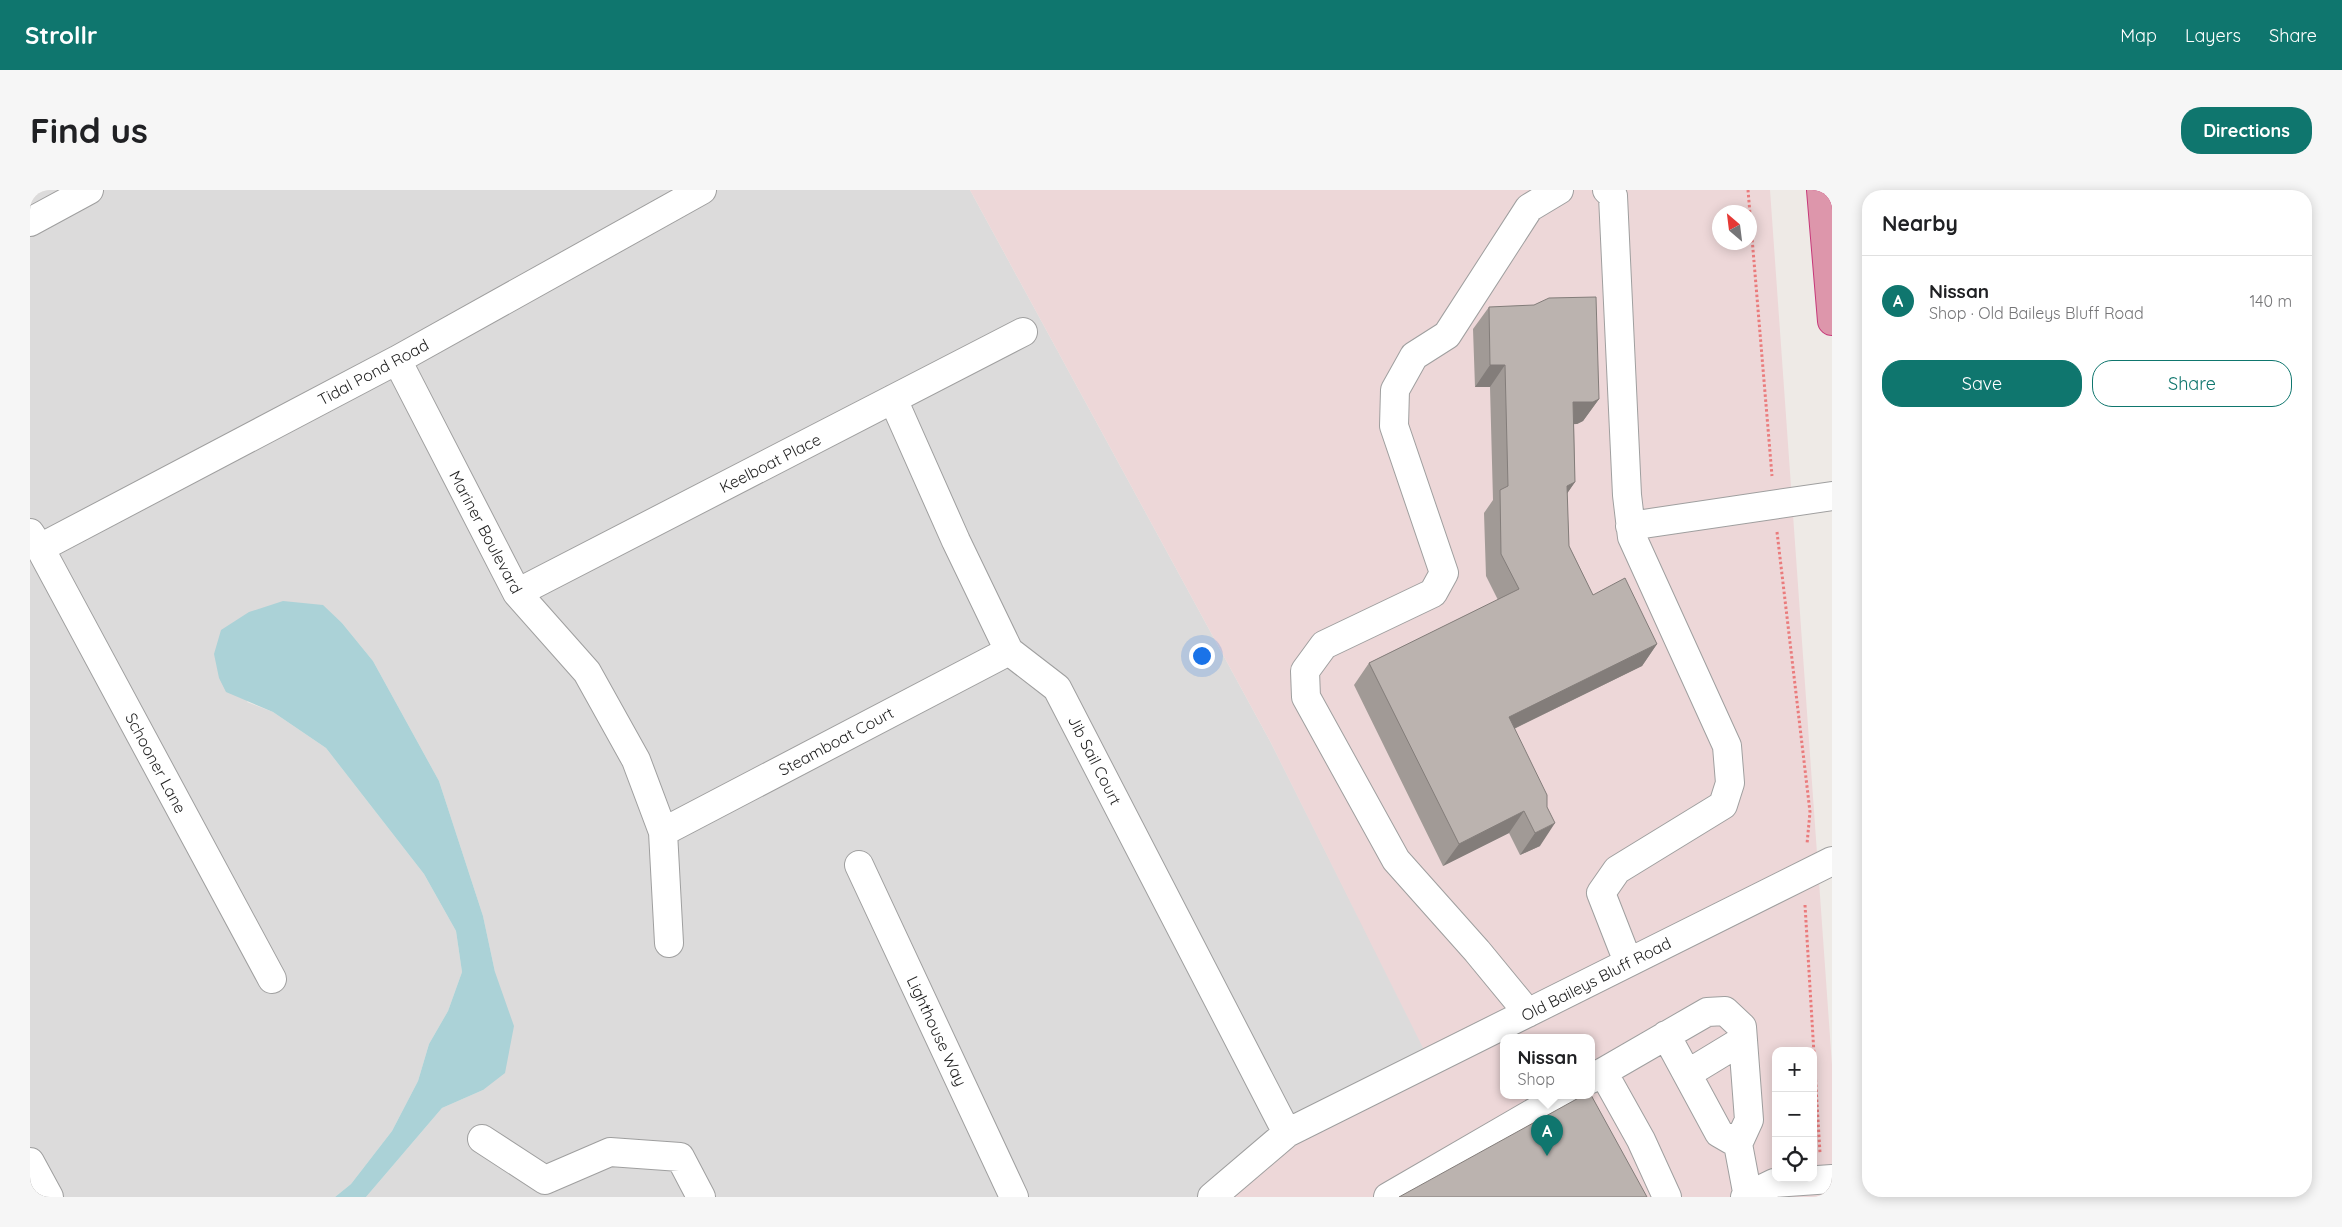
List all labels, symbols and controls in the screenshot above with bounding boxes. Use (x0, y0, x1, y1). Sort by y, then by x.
text: Strollr (25, 20, 97, 50)
text: Map (2120, 24, 2157, 47)
text: Layers (2185, 24, 2241, 47)
text: Share (2269, 24, 2317, 47)
button: Directions (2181, 107, 2312, 154)
text: Find us (30, 108, 148, 152)
north arrow (1712, 205, 1757, 250)
text: Nearby (1882, 210, 1958, 236)
text: Nissan (1929, 279, 1989, 303)
text: A (1893, 291, 1903, 311)
text: 140 m (2249, 291, 2292, 311)
text: Shop · Old Baileys Bluff Road (1929, 303, 2144, 323)
street label: Tidal Pond Road (314, 334, 432, 410)
button: Save (1882, 360, 2082, 407)
button: Share (2092, 360, 2292, 407)
street label: Keelboat Place (716, 429, 824, 497)
street label: Mariner Boulevard (445, 467, 527, 597)
your location (1189, 643, 1215, 669)
street label: Steamboat Court (775, 702, 897, 780)
street label: Schooner Lane (121, 709, 191, 817)
street label: Jib Sail Court (1064, 712, 1126, 808)
street label: Old Baileys Bluff Road (1518, 933, 1674, 1025)
street label: Lighthouse Way (903, 973, 971, 1089)
popup (1500, 1034, 1595, 1099)
text: Nissan (1517, 1045, 1578, 1069)
map controls (1772, 1047, 1817, 1182)
button: + (1772, 1047, 1817, 1092)
text: Shop (1517, 1069, 1555, 1089)
button: − (1772, 1092, 1817, 1137)
pin: A (1531, 1115, 1563, 1156)
button: locate (1772, 1137, 1817, 1182)

